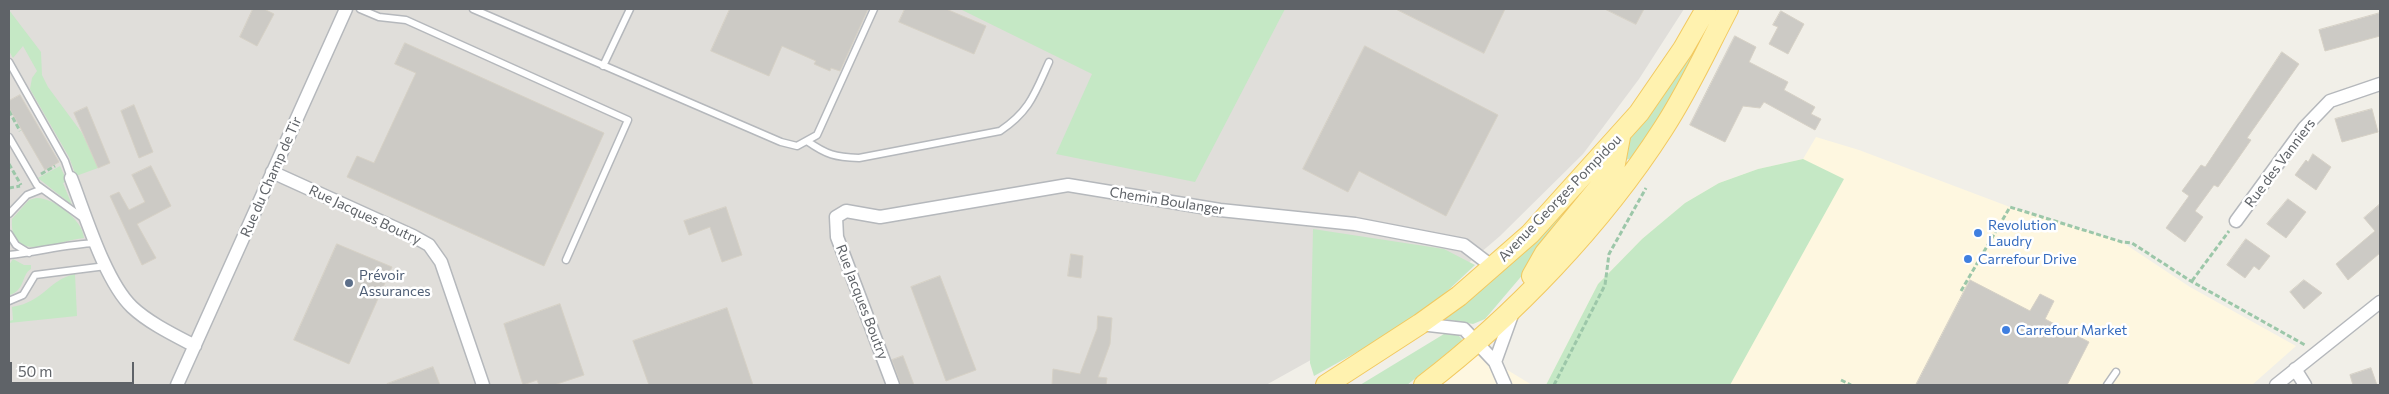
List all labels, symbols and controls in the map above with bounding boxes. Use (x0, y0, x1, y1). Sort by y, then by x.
street label: Rue du Champ de Tir (237, 114, 305, 240)
street label: Rue des Vanniers (2241, 115, 2319, 211)
street label: Avenue Georges Pompidou (1495, 131, 1625, 265)
street label: Rue Jacques Boutry (306, 182, 424, 248)
street label: Chemin Boulanger (1108, 184, 1226, 218)
place label: Revolution Laudry (1988, 217, 2057, 250)
marker: Revolution Laudry (1972, 227, 1984, 239)
street label: Rue Jacques Boutry (832, 242, 892, 362)
place label: Carrefour Drive (1978, 251, 2077, 267)
marker: Carrefour Drive (1962, 253, 1974, 265)
place label: Prévoir Assurances (359, 267, 431, 300)
marker: Prévoir Assurances (343, 277, 355, 289)
place label: Carrefour Market (2016, 322, 2127, 338)
marker: Carrefour Market (2000, 324, 2012, 336)
scale bar (12, 352, 136, 384)
text: 50 m (18, 362, 52, 380)

